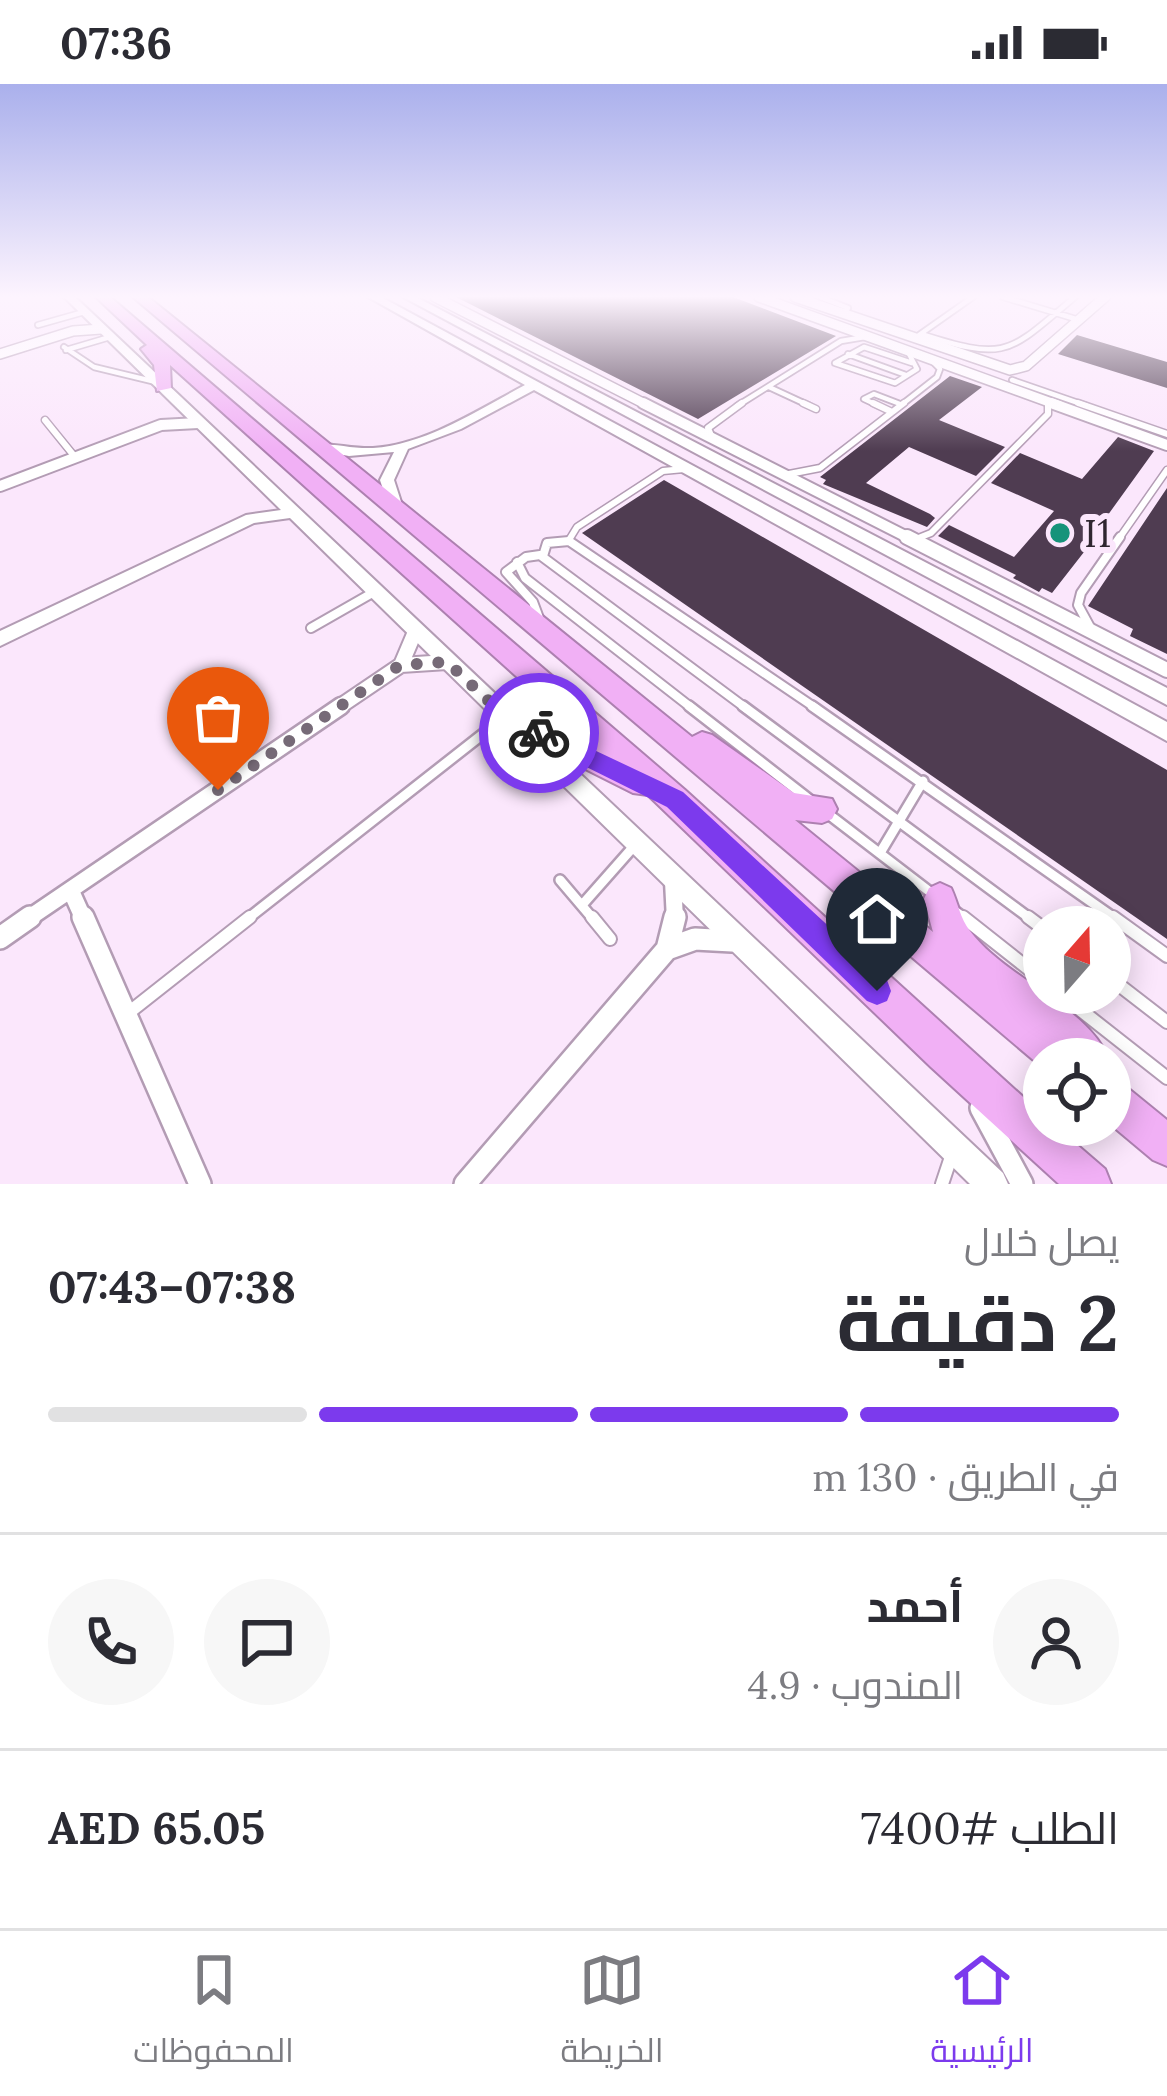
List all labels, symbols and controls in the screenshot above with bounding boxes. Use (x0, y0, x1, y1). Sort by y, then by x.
text: 07:36 (60, 14, 172, 71)
place label: I1 (1084, 508, 1111, 558)
marker: I1 (1047, 520, 1073, 546)
pin (167, 667, 269, 790)
courier (479, 673, 599, 793)
icon: bag (185, 685, 251, 751)
icon: bike (506, 700, 572, 766)
pin (826, 868, 928, 991)
icon: home (844, 886, 910, 952)
north arrow (1023, 906, 1131, 1014)
map controls (1023, 906, 1131, 1146)
button: locate (1023, 1038, 1131, 1146)
text: يصل خلال (964, 1217, 1119, 1267)
text: 07:38–07:43 (48, 1258, 296, 1315)
text: 2 دقيقة (836, 1273, 1119, 1372)
text: في الطريق · 130 m (812, 1452, 1119, 1502)
text: أحمد (867, 1577, 963, 1634)
button: phone (48, 1579, 174, 1705)
button: chat (204, 1579, 330, 1705)
button: person (993, 1579, 1119, 1705)
text: المندوب · 4.9 (748, 1660, 963, 1710)
text: AED 65.05 (48, 1799, 265, 1856)
text: الطلب #7400 (861, 1799, 1119, 1856)
tab: المحفوظات (133, 1947, 294, 2081)
tab: الخريطة (561, 1947, 664, 2081)
tab: الرئيسية (930, 1947, 1034, 2081)

